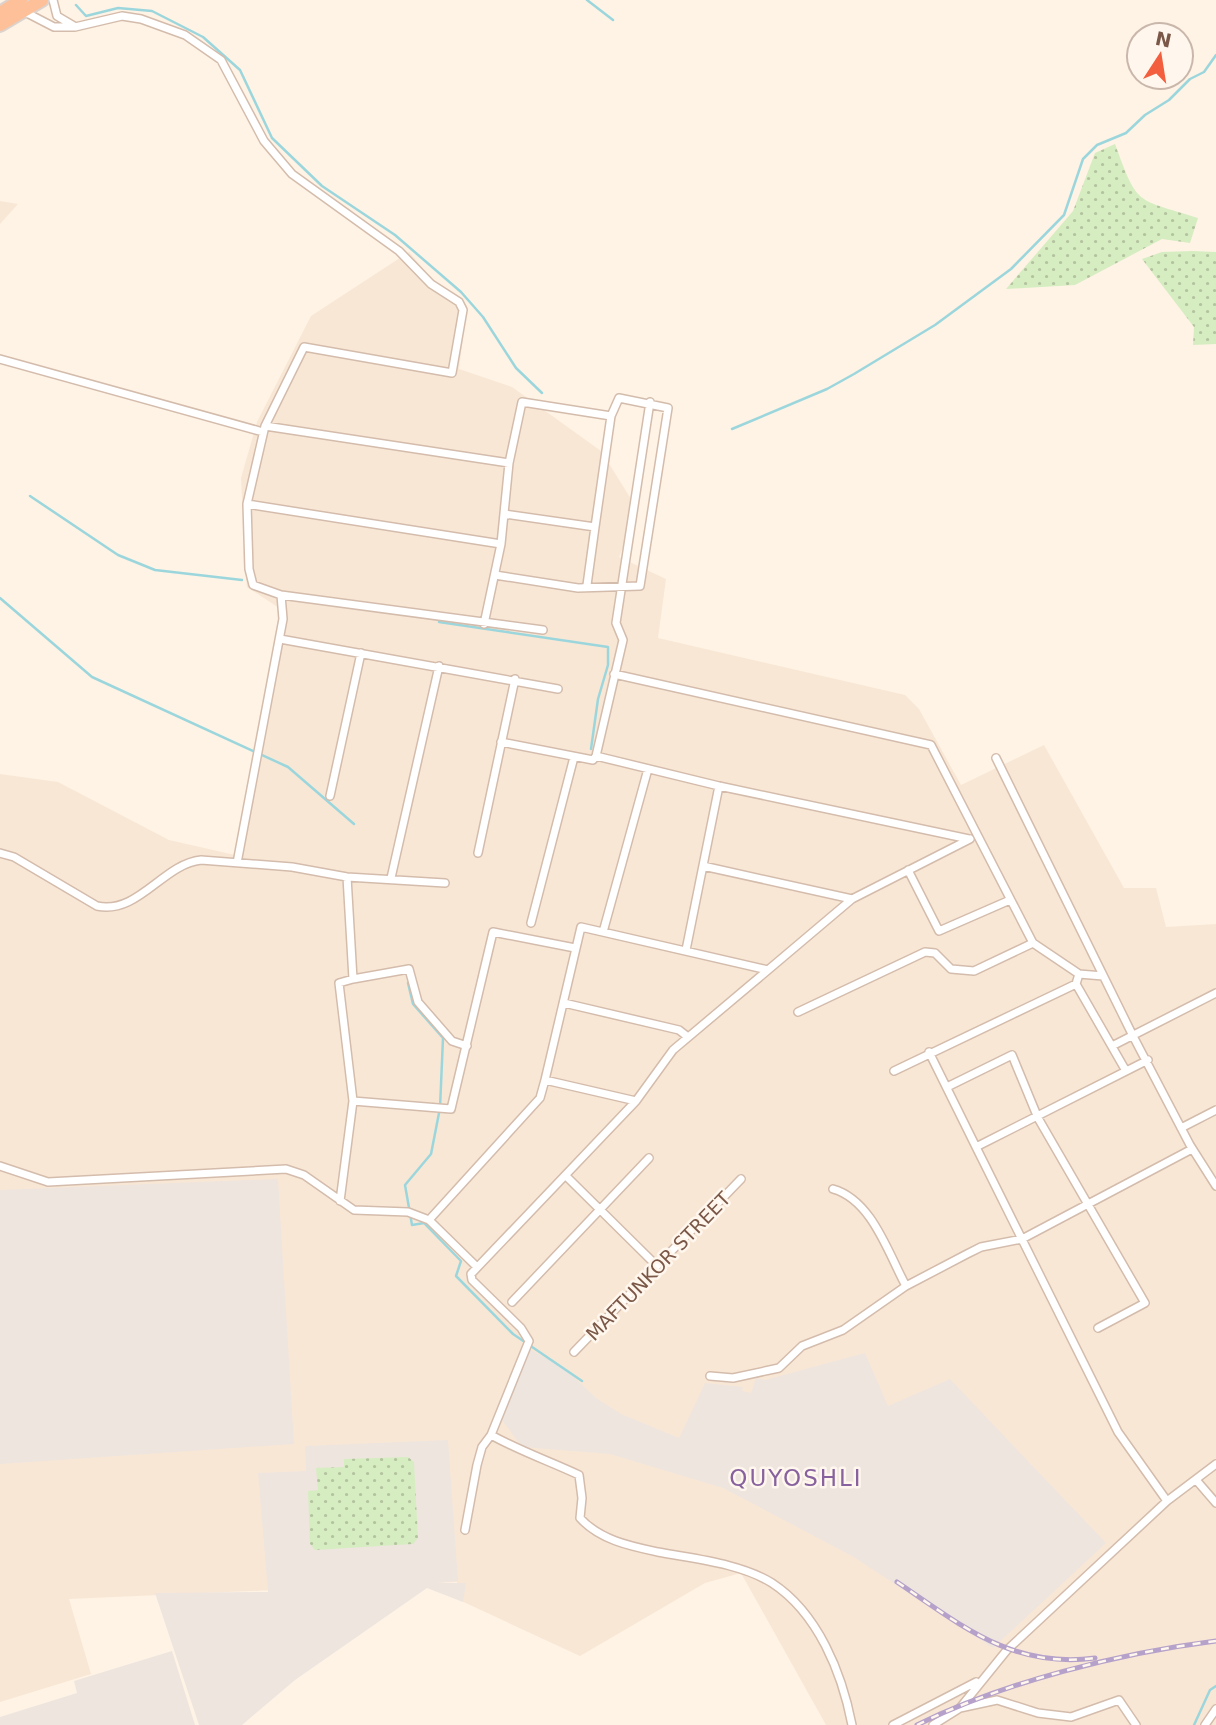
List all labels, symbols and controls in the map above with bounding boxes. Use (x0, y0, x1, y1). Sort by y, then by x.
north arrow (1125, 21, 1195, 91)
text: N (1153, 27, 1174, 52)
street label: MAFTUNKOR STREET (581, 1187, 735, 1345)
district label: QUYOSHLI (729, 1465, 863, 1491)

